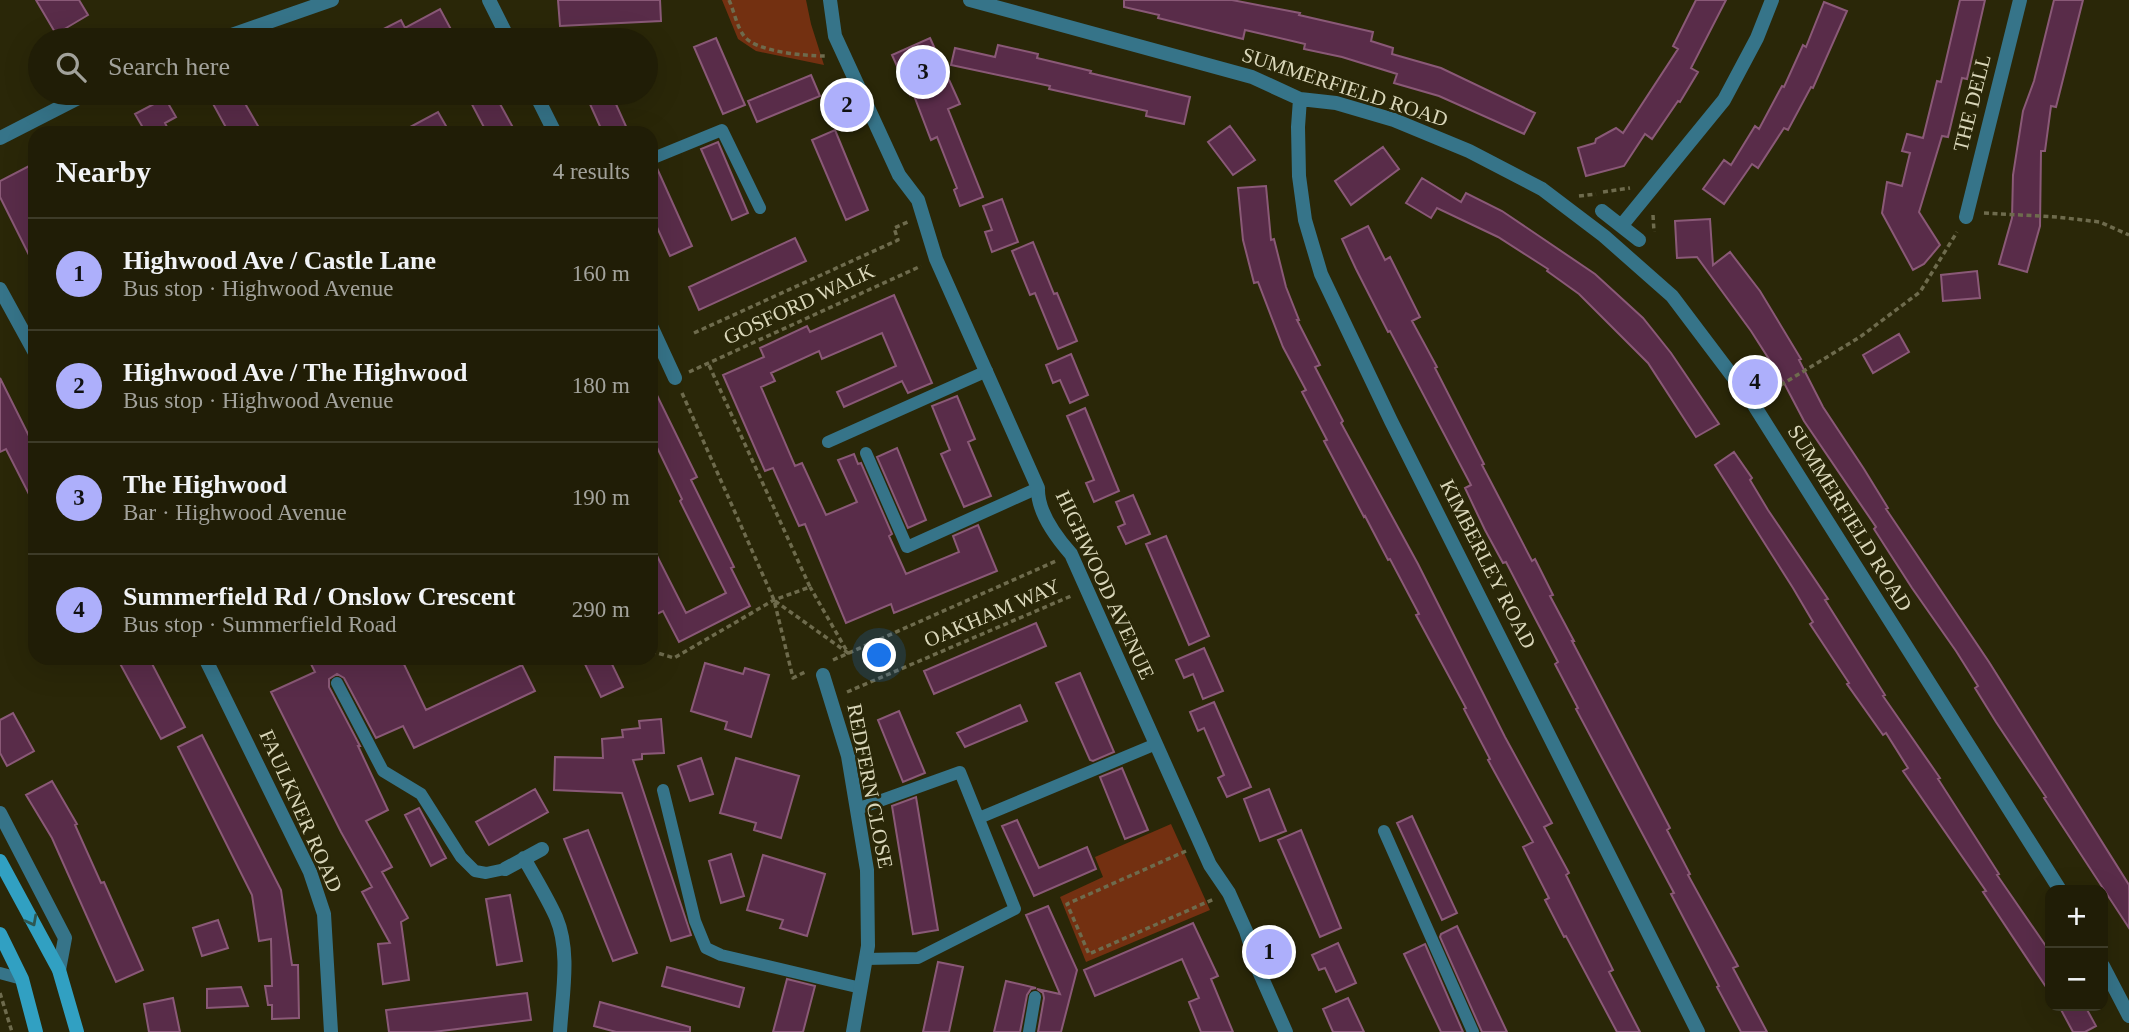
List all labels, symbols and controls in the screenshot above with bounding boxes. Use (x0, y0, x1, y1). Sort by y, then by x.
search box (28, 28, 658, 105)
street label: SUMMERFIELD ROAD (1239, 42, 1451, 132)
pin: 3 (900, 46, 946, 98)
icon: search (52, 48, 90, 86)
text: Search here (108, 52, 230, 81)
street label: THE DELL (1948, 52, 1996, 154)
pin: 2 (824, 79, 870, 131)
text: Nearby (56, 155, 151, 188)
text: 4 results (553, 159, 630, 184)
text: Highwood Ave / Castle Lane (123, 246, 436, 275)
street label: GOSFORD WALK (720, 259, 878, 349)
text: 1 (73, 261, 85, 286)
text: 160 m (572, 261, 630, 286)
text: Bus stop · Highwood Avenue (123, 276, 393, 301)
pin: 4 (1732, 356, 1778, 408)
text: Highwood Ave / The Highwood (123, 358, 467, 387)
text: 2 (73, 373, 85, 398)
text: 180 m (572, 373, 630, 398)
text: Bus stop · Highwood Avenue (123, 388, 393, 413)
street label: SUMMERFIELD ROAD (1783, 420, 1917, 616)
text: The Highwood (123, 470, 287, 499)
street label: KIMBERLEY ROAD (1435, 475, 1541, 653)
text: 3 (73, 485, 85, 510)
text: 190 m (572, 485, 630, 510)
street label: HIGHWOOD AVENUE (1051, 487, 1159, 683)
text: Bar · Highwood Avenue (123, 500, 347, 525)
street label: OAKHAM WAY (920, 574, 1064, 652)
text: Summerfield Rd / Onslow Crescent (123, 582, 515, 611)
text: 4 (73, 597, 85, 622)
text: 290 m (572, 597, 630, 622)
text: Bus stop · Summerfield Road (123, 612, 396, 637)
your location (862, 638, 896, 672)
street label: REDFERN CLOSE (842, 702, 898, 870)
street label: FAULKNER ROAD (254, 726, 348, 896)
map controls (2045, 885, 2108, 1011)
button: + (2045, 885, 2108, 948)
one-way arrow (24, 914, 38, 927)
pin: 1 (1246, 926, 1292, 978)
button: − (2045, 948, 2108, 1011)

